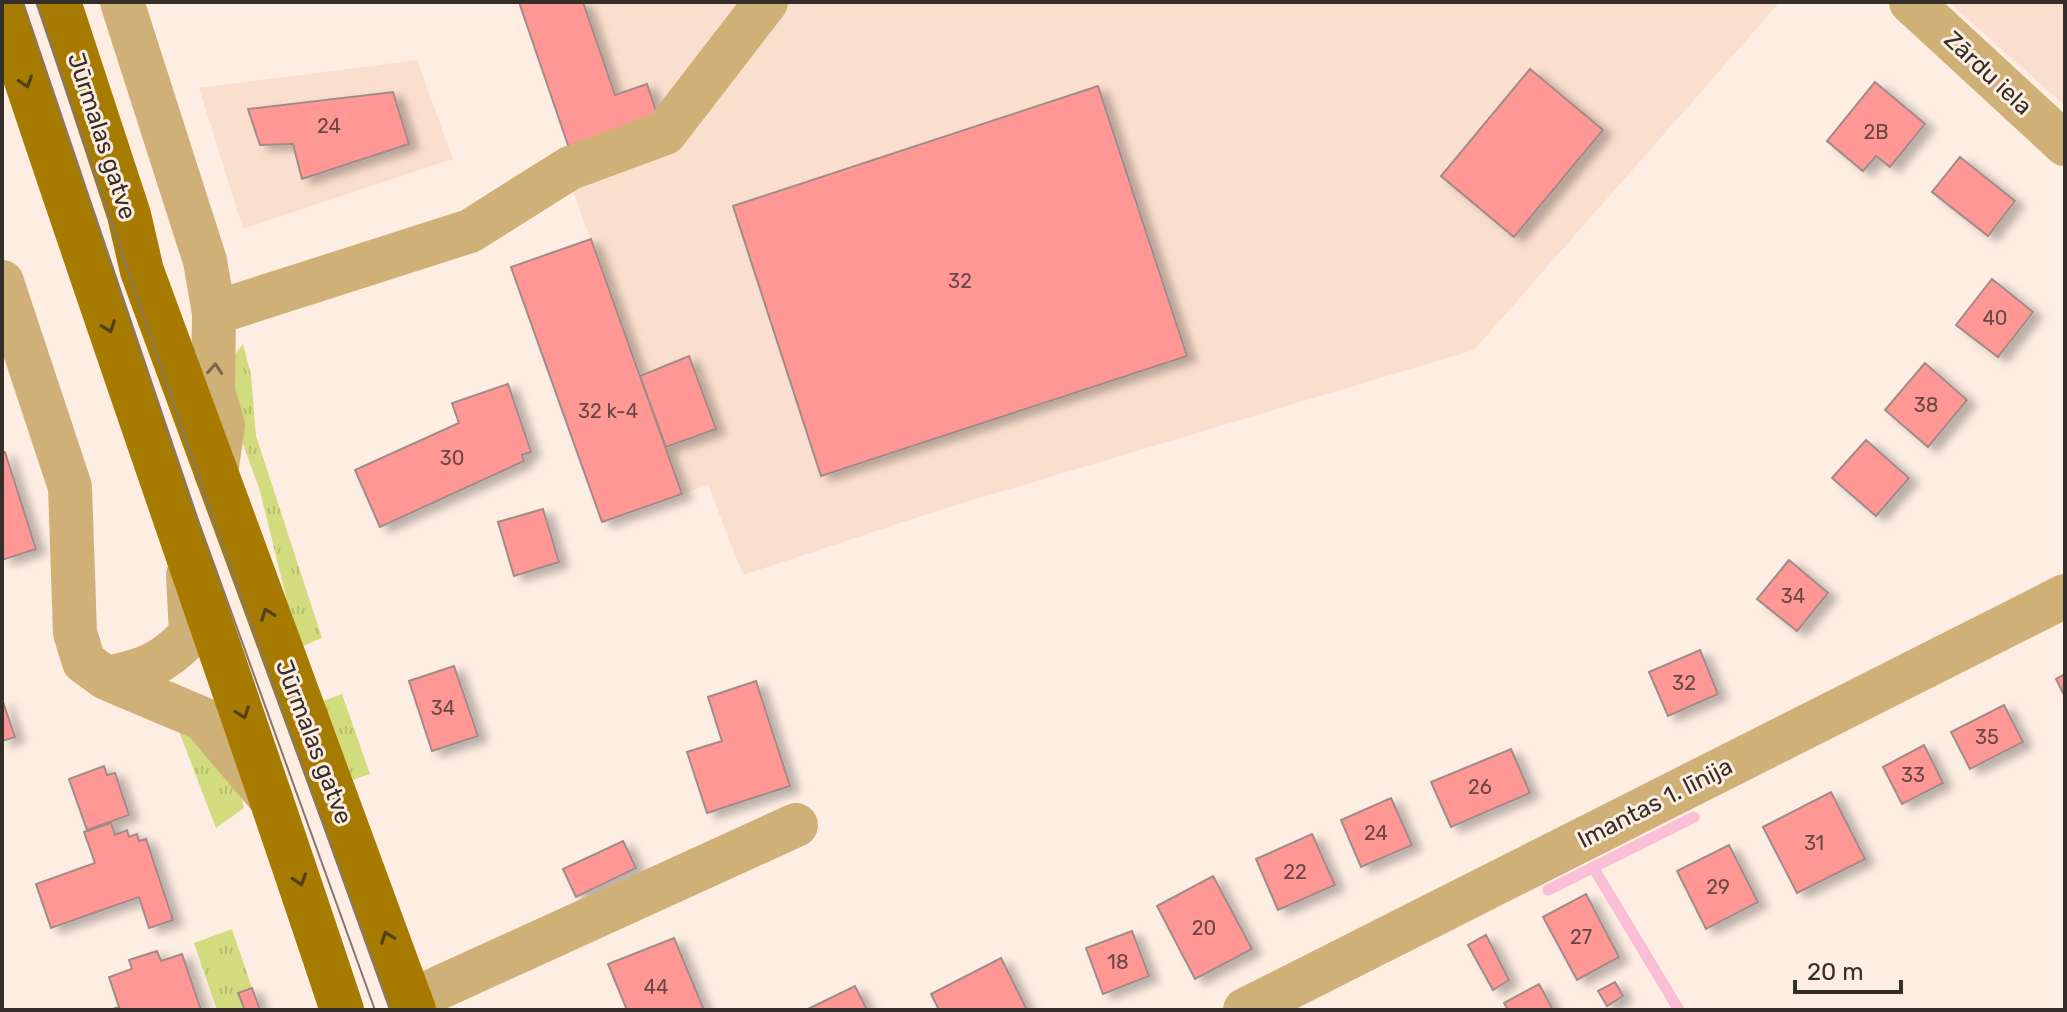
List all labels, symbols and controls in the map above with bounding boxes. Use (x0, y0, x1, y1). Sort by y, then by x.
street label: Zārdu iela (1938, 25, 2038, 121)
street label: Jūrmalas gatve (62, 49, 142, 223)
one-way arrow (17, 74, 33, 88)
house number: 24 (317, 114, 341, 138)
house number: 2B (1863, 120, 1889, 144)
house number: 32 (948, 269, 972, 293)
house number: 40 (1982, 306, 2008, 330)
one-way arrow (99, 319, 116, 333)
one-way arrow (206, 362, 223, 375)
house number: 38 (1914, 393, 1938, 417)
house number: 32 k-4 (578, 399, 638, 423)
house number: 30 (440, 446, 464, 470)
house number: 34 (1781, 584, 1805, 608)
one-way arrow (260, 608, 277, 622)
street label: Jūrmalas gatve (270, 656, 358, 828)
house number: 32 (1672, 671, 1696, 695)
house number: 34 (431, 696, 455, 720)
one-way arrow (233, 705, 250, 719)
house number: 35 (1975, 725, 1999, 749)
street label: Imantas 1. līnija (1573, 752, 1737, 854)
house number: 33 (1901, 763, 1925, 787)
house number: 26 (1468, 775, 1492, 799)
house number: 24 (1364, 821, 1388, 845)
house number: 31 (1804, 831, 1824, 855)
house number: 22 (1283, 860, 1307, 884)
one-way arrow (291, 873, 307, 886)
house number: 29 (1706, 875, 1730, 899)
house number: 20 (1192, 916, 1216, 940)
house number: 27 (1570, 925, 1592, 949)
one-way arrow (380, 931, 397, 945)
scale bar (1795, 944, 1901, 994)
house number: 18 (1107, 950, 1129, 974)
text: 20 m (1807, 958, 1864, 986)
house number: 44 (644, 975, 668, 999)

